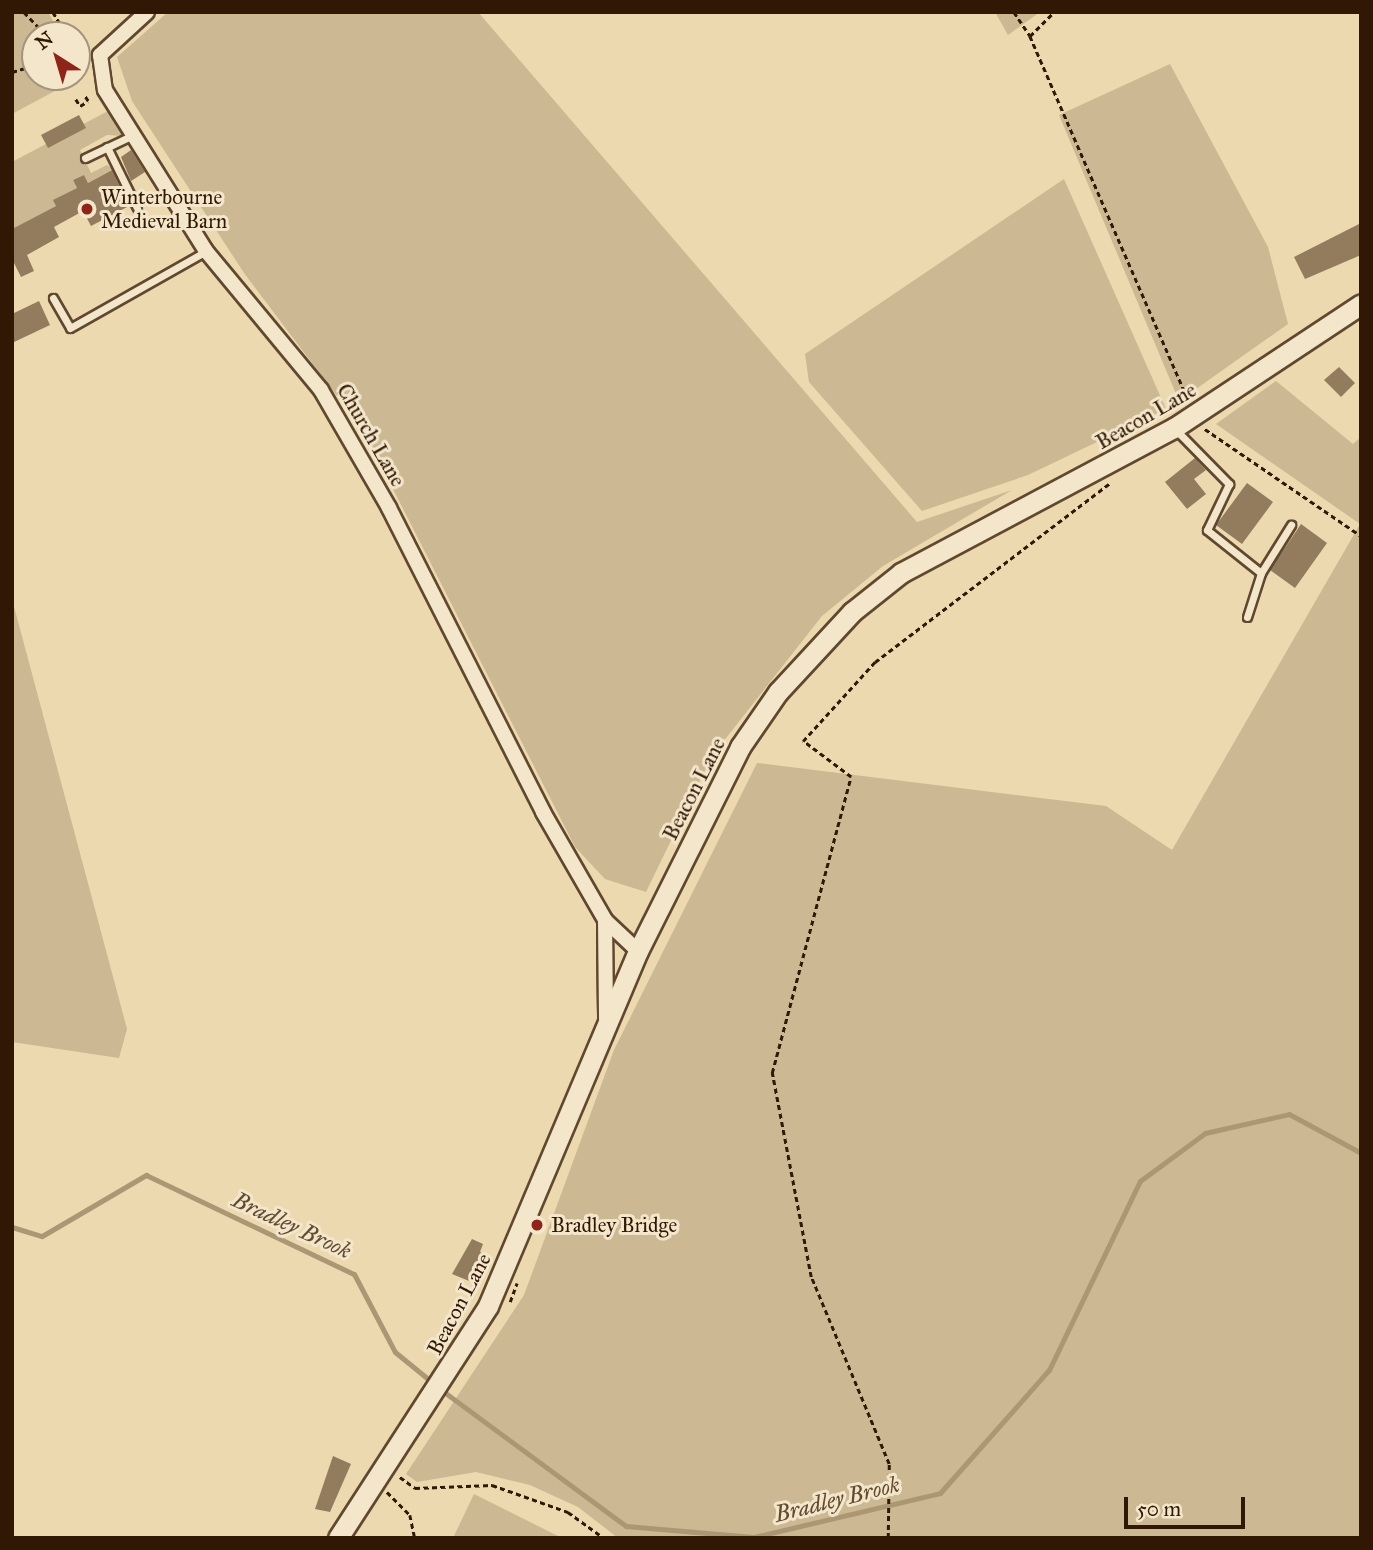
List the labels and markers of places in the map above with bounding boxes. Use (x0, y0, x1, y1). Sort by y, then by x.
place label: Winterbourne Medieval Barn (101, 184, 227, 234)
marker: Winterbourne Medieval Barn (79, 201, 95, 217)
place label: Bradley Bridge (551, 1212, 677, 1238)
marker: Bradley Bridge (529, 1217, 545, 1233)

